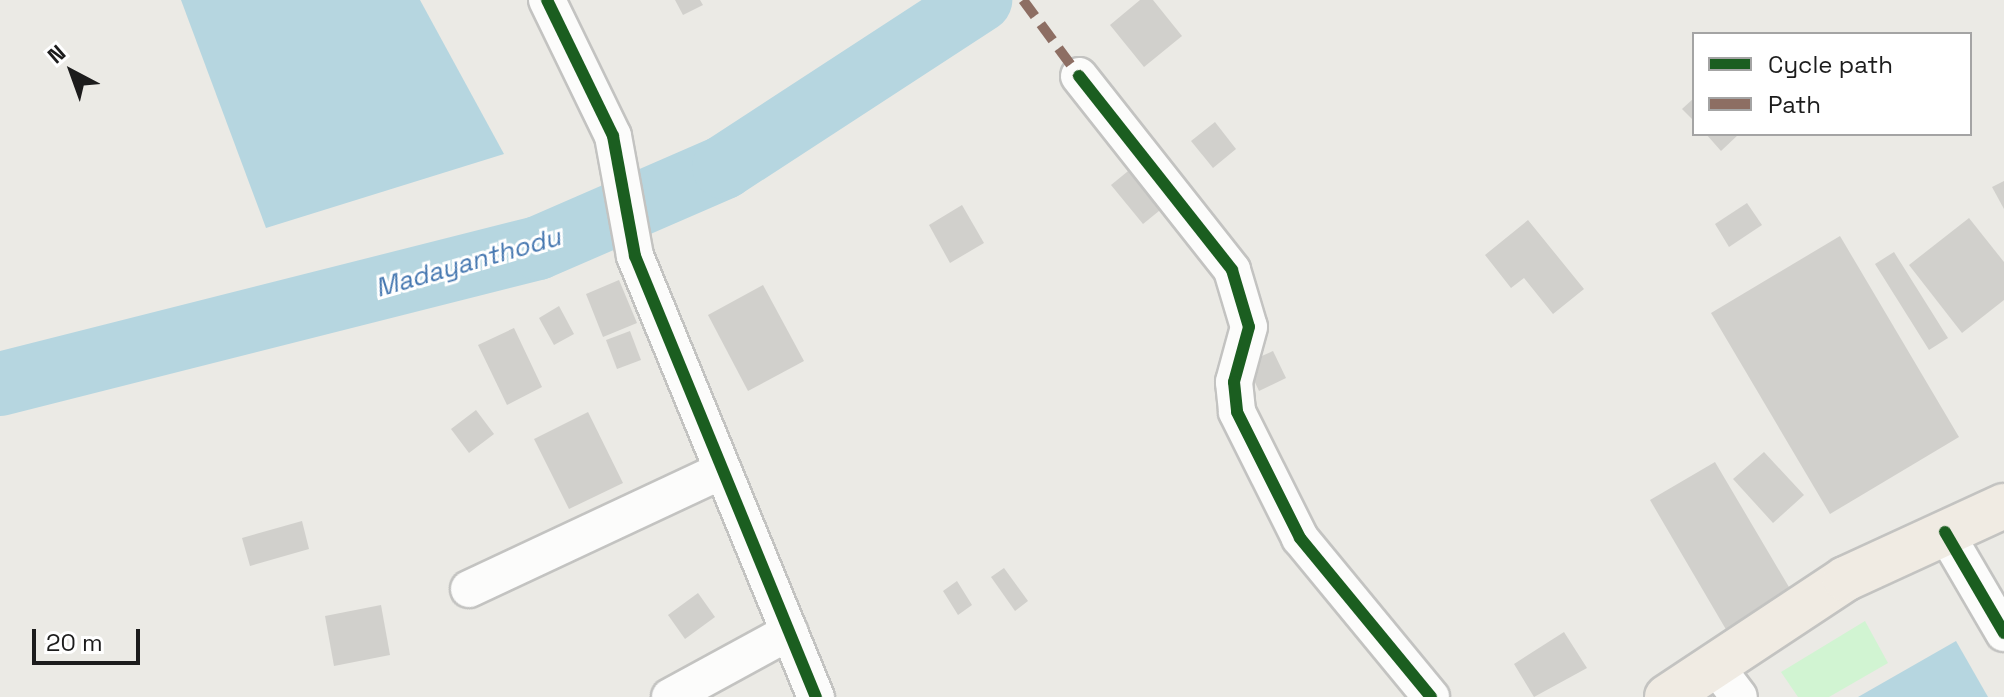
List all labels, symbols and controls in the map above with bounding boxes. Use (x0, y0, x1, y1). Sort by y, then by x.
north arrow (32, 32, 112, 112)
legend (1692, 32, 1972, 136)
text: N (42, 38, 71, 69)
text: Cycle path (1768, 49, 1893, 80)
text: Path (1768, 89, 1821, 120)
water label: Madayanthodu (372, 222, 564, 304)
scale bar (36, 613, 144, 663)
text: 20 m (46, 627, 103, 658)

